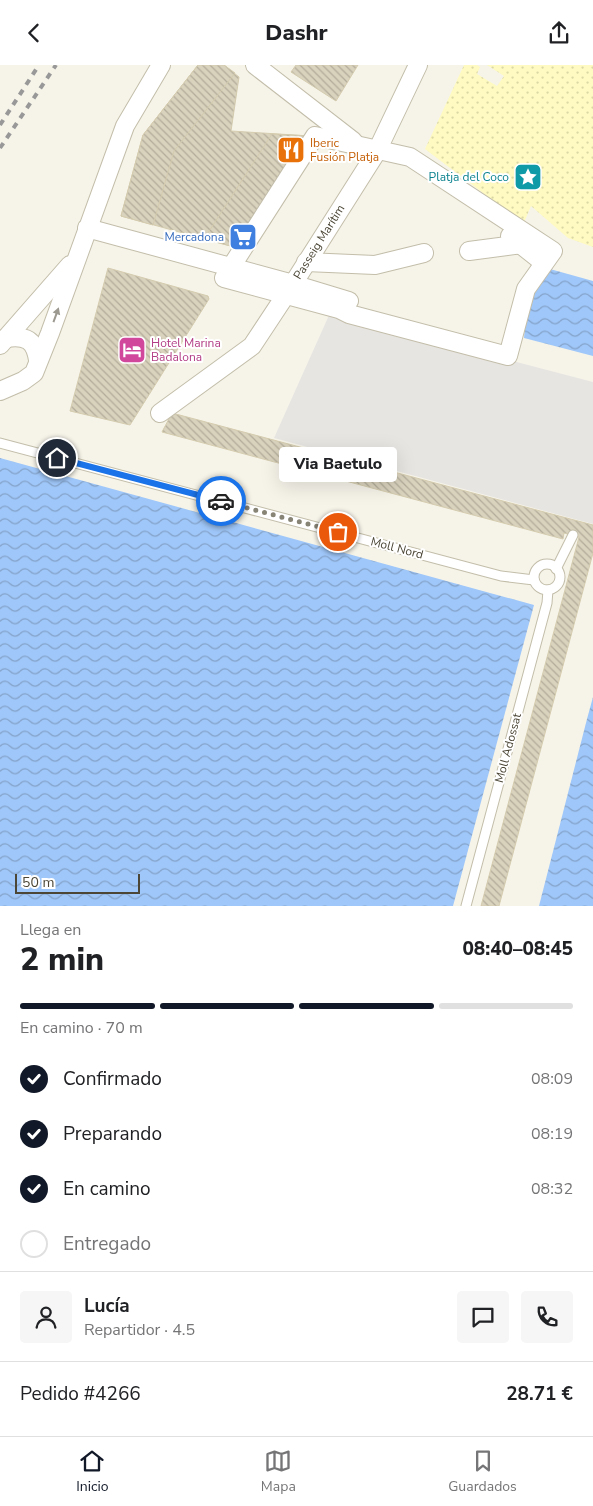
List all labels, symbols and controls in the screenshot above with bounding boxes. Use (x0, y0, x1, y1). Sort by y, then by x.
text: Dashr (265, 18, 328, 48)
icon: back (20, 19, 48, 47)
icon: share (545, 19, 573, 47)
restaurant icon: Iberic Fusión Platja (276, 135, 306, 165)
place label: Iberic Fusión Platja (310, 135, 379, 165)
place icon: Platja del Coco (513, 162, 543, 192)
place label: Platja del Coco (429, 169, 509, 185)
street label: Passeig Marítim (290, 202, 348, 282)
supermarket icon: Mercadona (228, 222, 258, 252)
place label: Mercadona (164, 229, 224, 245)
one-way arrow (53, 307, 61, 322)
hotel icon: Hotel Marina Badalona (117, 335, 147, 365)
place label: Hotel Marina Badalona (151, 335, 221, 365)
pin (36, 437, 78, 479)
icon: home (43, 444, 71, 472)
callout: Via Baetulo (279, 447, 397, 482)
text: Via Baetulo (294, 453, 382, 475)
courier (196, 476, 246, 526)
icon: car (207, 487, 235, 515)
pin (317, 511, 359, 553)
icon: bag (324, 518, 352, 546)
street label: Moll Nord (369, 533, 425, 563)
street label: Moll Adossat (491, 711, 525, 785)
scale bar (15, 871, 140, 894)
text: 50 m (22, 873, 54, 892)
text: Llega en (20, 919, 81, 941)
text: 08:40–08:45 (462, 936, 573, 962)
text: 2 min (20, 938, 104, 981)
text: En camino · 70 m (20, 1017, 143, 1039)
icon: check (20, 1065, 48, 1093)
text: Confirmado (63, 1066, 162, 1092)
text: 08:09 (531, 1068, 573, 1090)
icon: check (20, 1120, 48, 1148)
text: Preparando (63, 1121, 162, 1147)
text: 08:19 (531, 1123, 573, 1145)
icon: check (20, 1175, 48, 1203)
text: En camino (63, 1176, 151, 1202)
text: 08:32 (531, 1178, 573, 1200)
text: Entregado (63, 1231, 151, 1257)
button: person (20, 1291, 72, 1343)
button: chat (457, 1291, 509, 1343)
button: phone (521, 1291, 573, 1343)
text: Lucía (84, 1293, 130, 1319)
text: Repartidor · 4.5 (84, 1319, 195, 1341)
text: Pedido #4266 (20, 1381, 141, 1407)
text: 28.71 € (506, 1381, 573, 1407)
tab: Inicio (76, 1447, 108, 1496)
tab: Mapa (261, 1447, 296, 1496)
tab: Guardados (448, 1447, 517, 1496)

